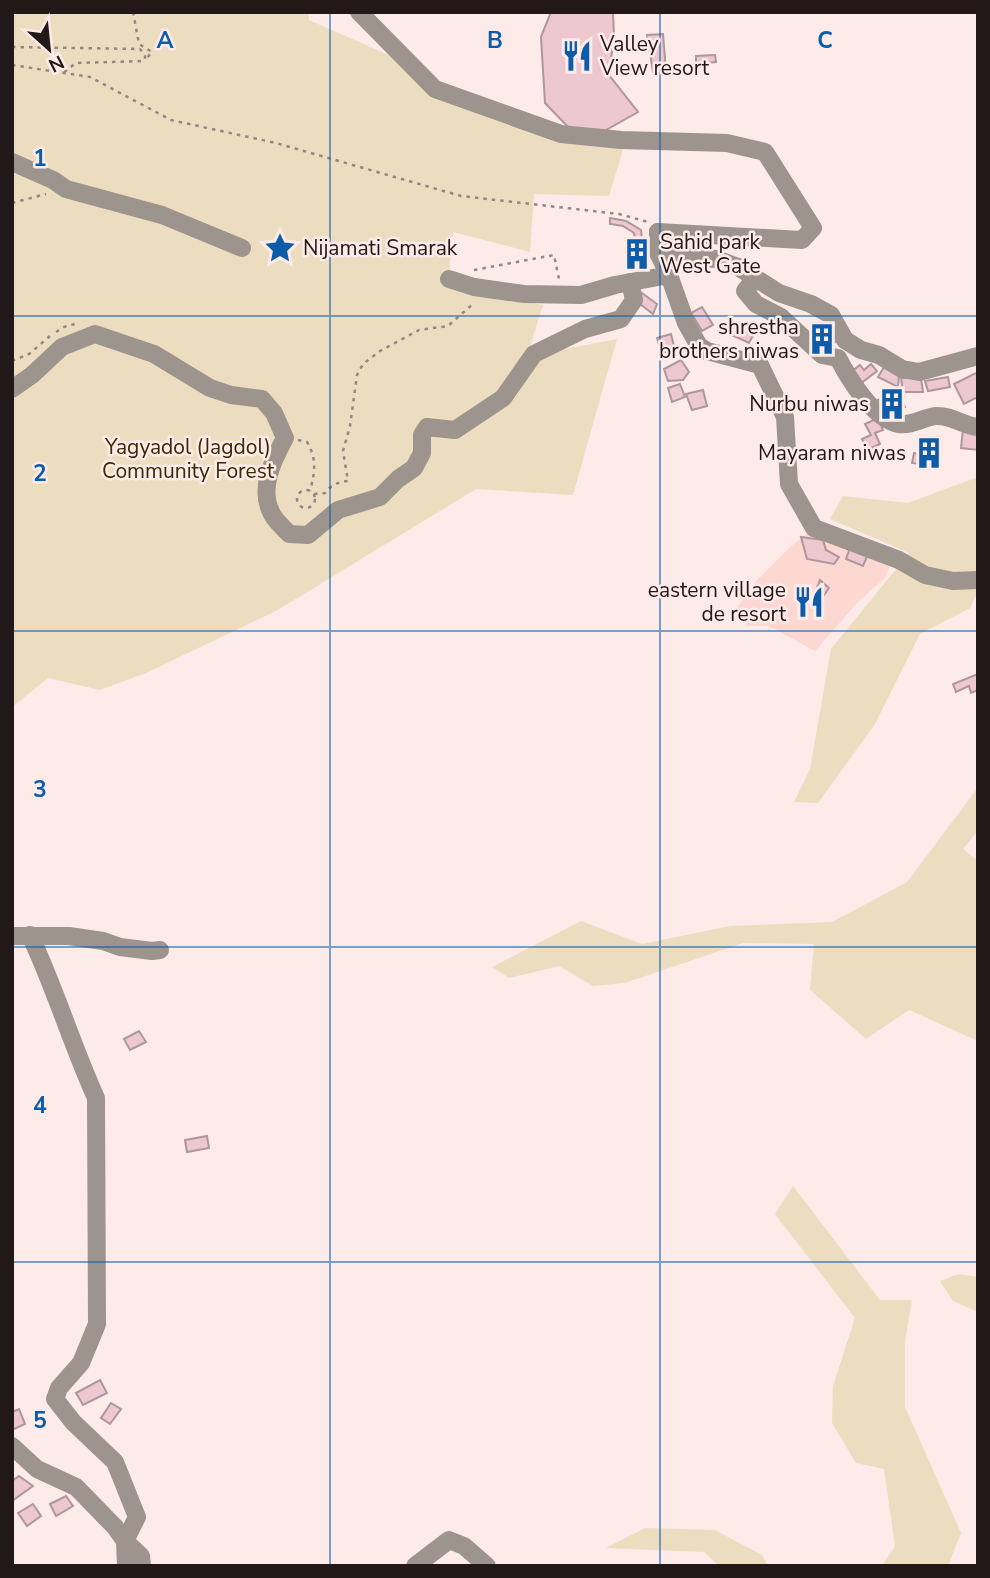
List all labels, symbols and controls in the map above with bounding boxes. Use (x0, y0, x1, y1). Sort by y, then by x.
north arrow (14, 14, 84, 84)
text: A (156, 25, 174, 56)
text: B (487, 25, 503, 56)
text: C (817, 25, 833, 56)
place label: Valley View resort (599, 30, 710, 82)
restaurant icon: Valley View resort (560, 39, 594, 73)
text: N (44, 48, 69, 78)
text: 1 (33, 143, 47, 174)
place label: Sahid park West Gate (660, 228, 761, 280)
place icon: Nijamati Smarak (263, 231, 297, 265)
place label: Nijamati Smarak (303, 234, 458, 262)
building icon: Sahid park West Gate (620, 237, 654, 271)
place label: shrestha brothers niwas (659, 313, 799, 365)
building icon: shrestha brothers niwas (805, 322, 839, 356)
building icon: Nurbu niwas (875, 387, 909, 421)
place label: Nurbu niwas (749, 390, 869, 418)
park label: Yagyadol (Jagdol) Community Forest (102, 433, 275, 485)
building icon: Mayaram niwas (912, 436, 946, 470)
place label: Mayaram niwas (758, 439, 906, 467)
text: 2 (33, 458, 47, 489)
place label: eastern village de resort (648, 576, 787, 628)
restaurant icon: eastern village de resort (792, 585, 826, 619)
text: 3 (33, 774, 47, 805)
text: 4 (33, 1090, 47, 1121)
text: 5 (33, 1405, 47, 1436)

